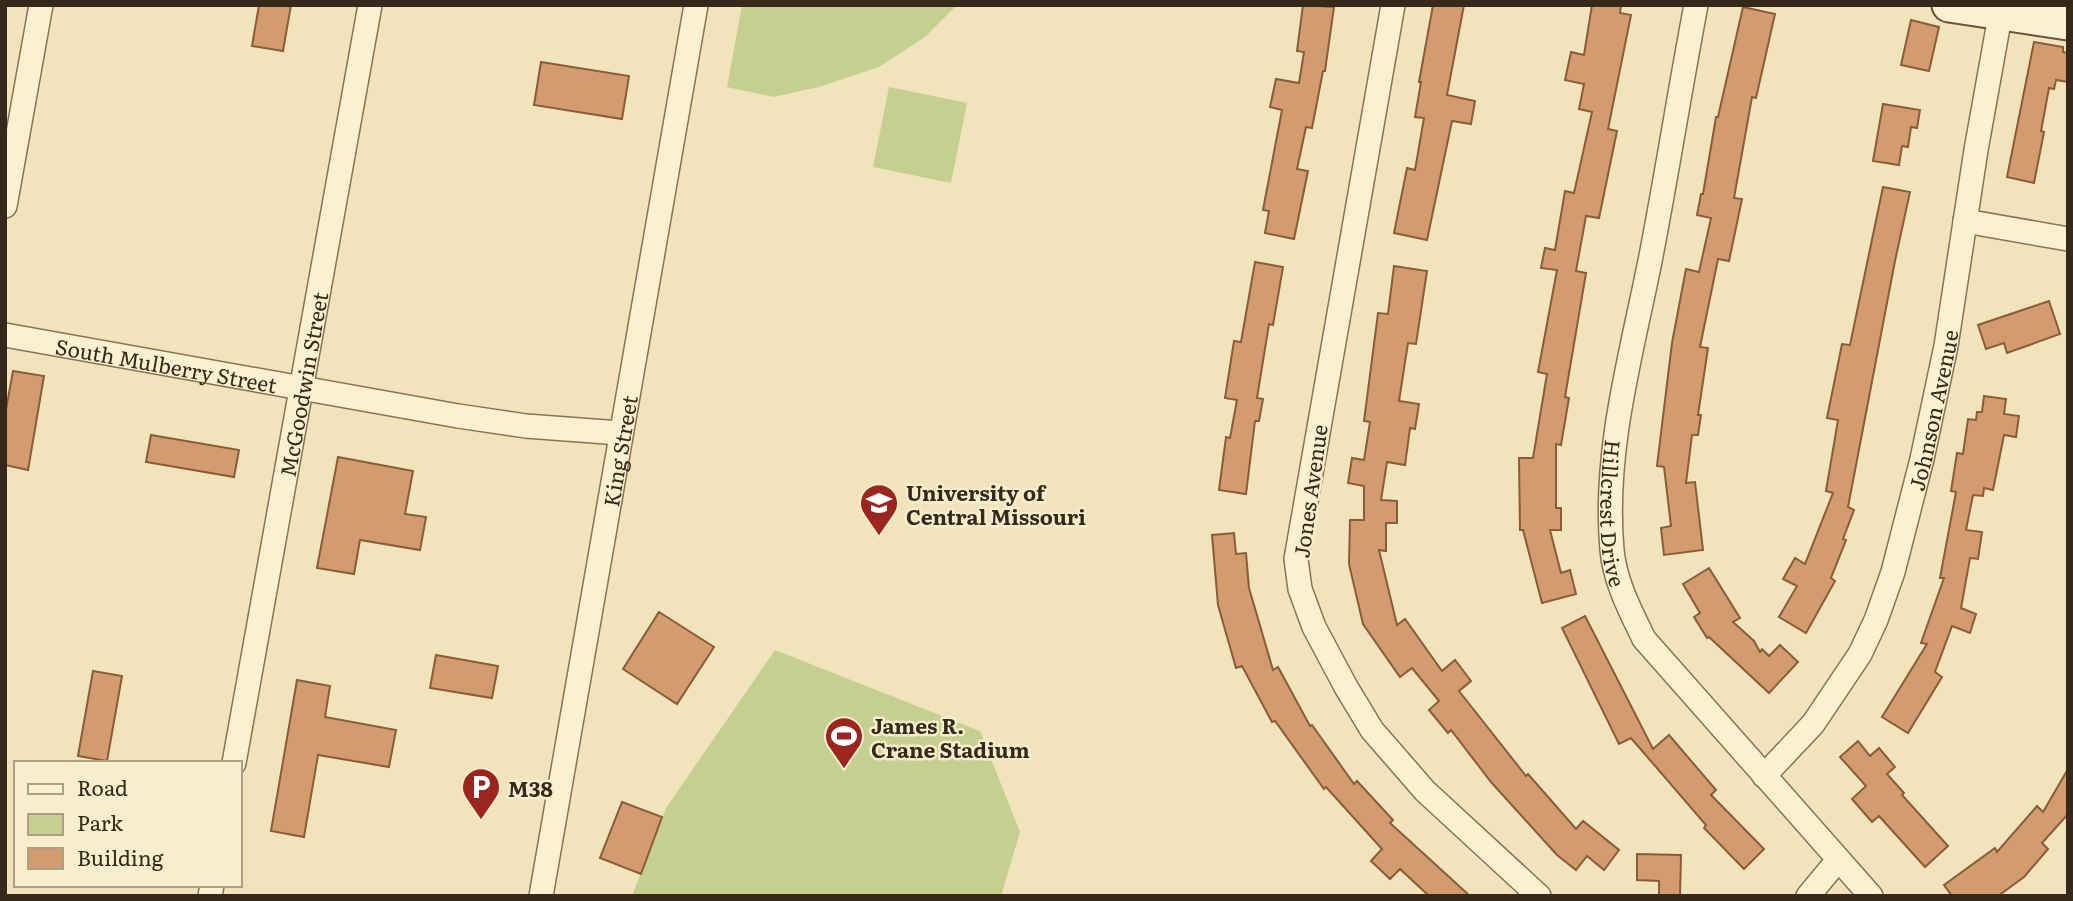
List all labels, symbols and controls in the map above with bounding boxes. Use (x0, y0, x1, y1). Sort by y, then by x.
street label: McGoodwin Street (270, 289, 334, 479)
street label: Johnson Avenue (1899, 327, 1964, 494)
street label: South Mulberry Street (53, 329, 280, 399)
street label: King Street (594, 392, 643, 509)
street label: Jones Avenue (1284, 422, 1334, 560)
street label: Hillcrest Drive (1595, 438, 1635, 590)
place label: University of Central Missouri (906, 476, 1086, 531)
school or university icon: University of Central Missouri (858, 482, 900, 537)
place label: James R. Crane Stadium (871, 709, 1030, 764)
sports icon: James R. Crane Stadium (823, 715, 865, 770)
legend (14, 761, 242, 887)
parking icon: M38 (460, 766, 502, 821)
text: Road (77, 771, 128, 802)
place label: M38 (508, 772, 553, 803)
text: Park (77, 806, 123, 837)
text: Building (77, 841, 164, 872)

